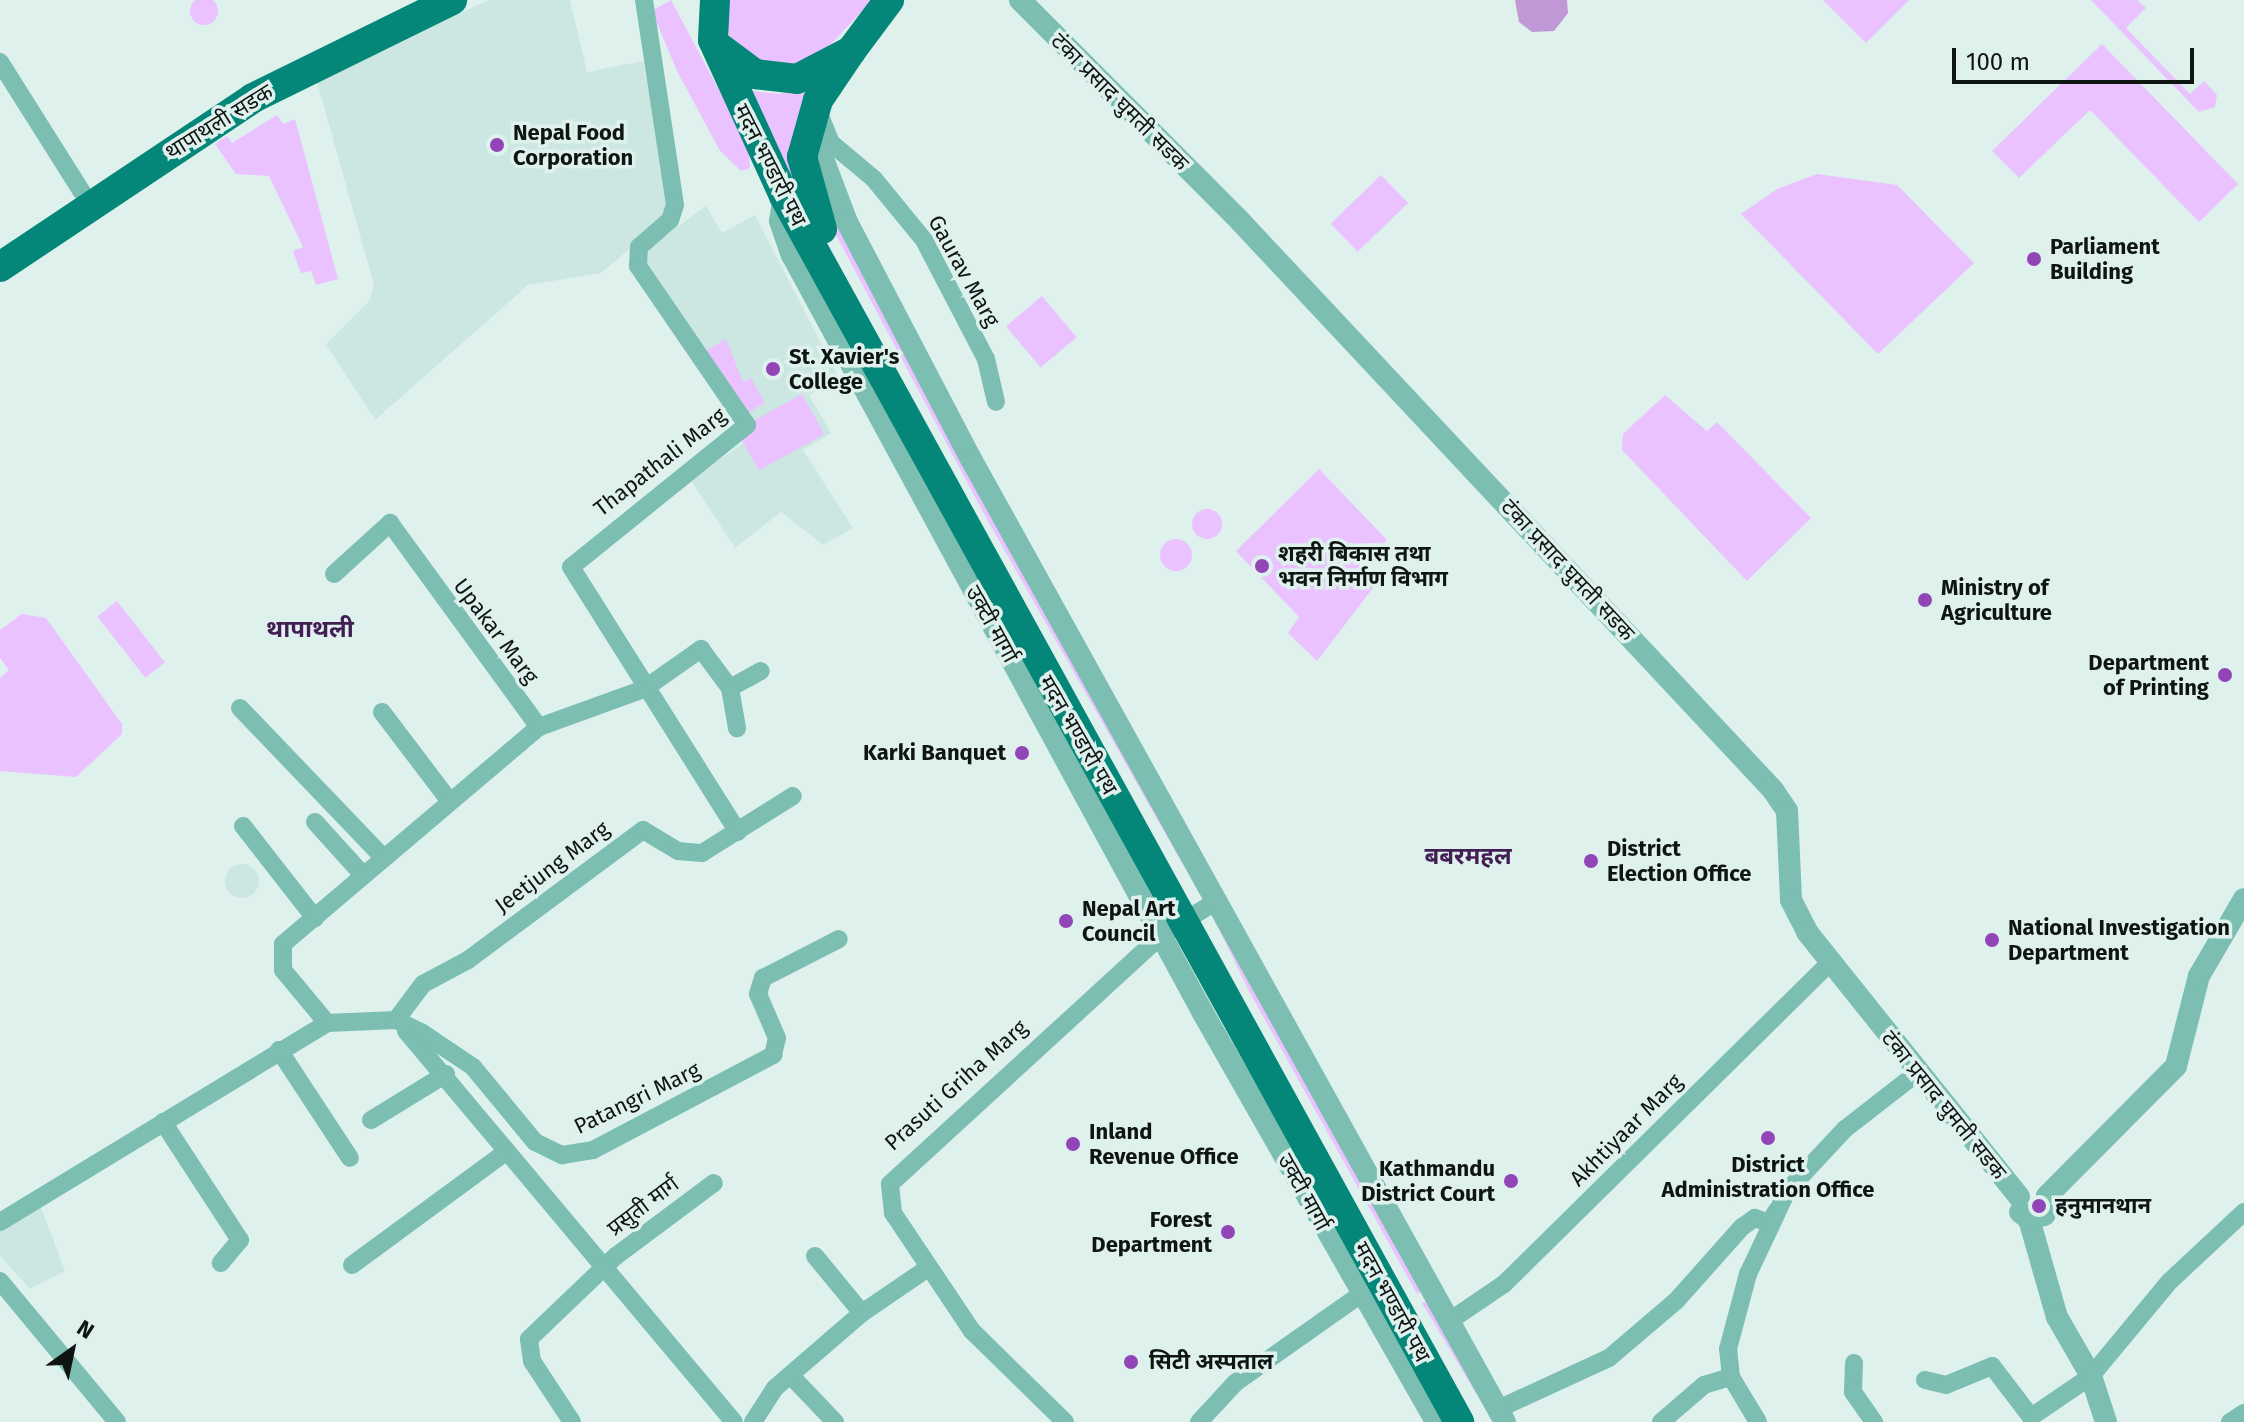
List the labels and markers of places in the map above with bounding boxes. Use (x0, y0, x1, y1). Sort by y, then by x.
place label: Nepal Food Corporation (513, 119, 633, 170)
marker: Nepal Food Corporation (488, 136, 506, 154)
place label: Parliament Building (2050, 233, 2160, 284)
marker: Parliament Building (2025, 250, 2043, 268)
place label: St. Xavier's College (789, 343, 899, 394)
marker: St. Xavier's College (764, 360, 782, 378)
place label: शहरी बिकास तथा भवन निर्माण विभाग (1278, 540, 1448, 592)
marker: शहरी बिकास तथा भवन निर्माण विभाग (1253, 557, 1271, 575)
place label: Ministry of Agriculture (1941, 574, 2052, 626)
marker: Ministry of Agriculture (1916, 591, 1934, 609)
place label: Department of Printing (2088, 649, 2209, 700)
marker: Department of Printing (2216, 666, 2234, 684)
place label: Karki Banquet (863, 740, 1006, 766)
marker: Karki Banquet (1013, 744, 1031, 762)
place label: District Election Office (1607, 835, 1751, 886)
marker: District Election Office (1582, 852, 1600, 870)
place label: Nepal Art Council (1082, 895, 1176, 946)
marker: Nepal Art Council (1057, 912, 1075, 930)
place label: National Investigation Department (2008, 914, 2230, 966)
marker: National Investigation Department (1983, 931, 2001, 949)
place label: Inland Revenue Office (1089, 1118, 1239, 1170)
marker: District Administration Office (1759, 1129, 1777, 1147)
marker: Inland Revenue Office (1064, 1135, 1082, 1153)
place label: District Administration Office (1661, 1151, 1875, 1202)
place label: Kathmandu District Court (1361, 1155, 1495, 1206)
marker: Kathmandu District Court (1502, 1172, 1520, 1190)
place label: हनुमानथान (2055, 1193, 2151, 1219)
marker: हनुमानथान (2030, 1197, 2048, 1215)
place label: Forest Department (1091, 1206, 1212, 1258)
marker: Forest Department (1219, 1223, 1237, 1241)
place label: सिटी अस्पताल (1149, 1349, 1273, 1375)
marker: सिटी अस्पताल (1120, 1351, 1142, 1373)

